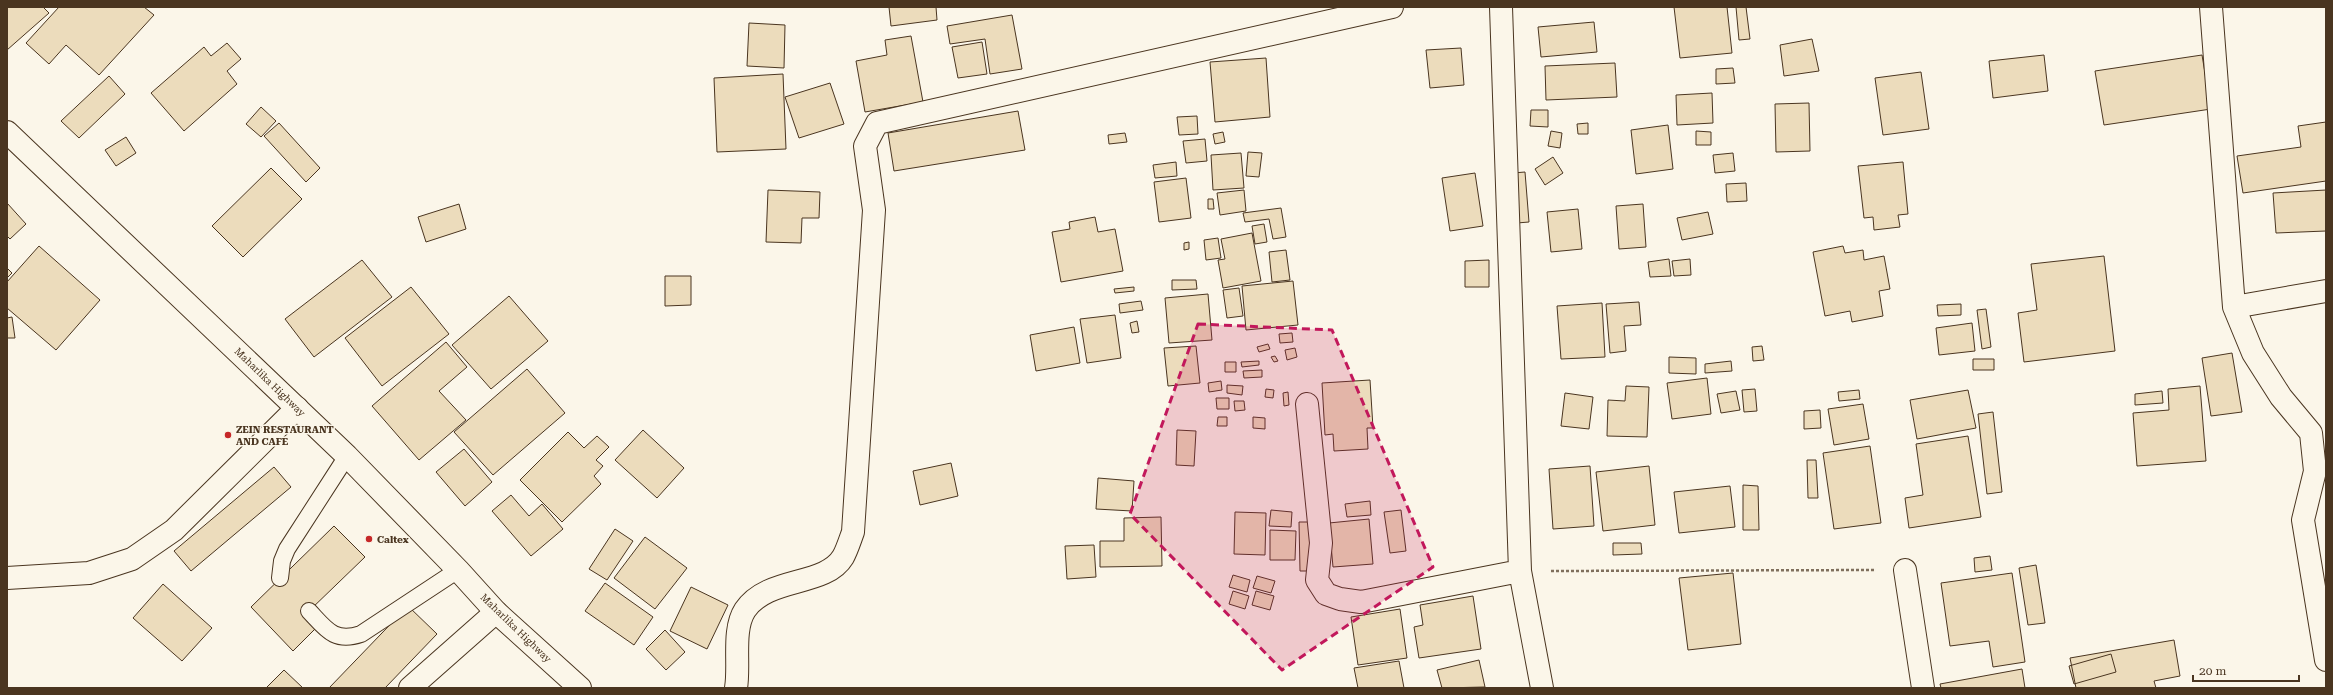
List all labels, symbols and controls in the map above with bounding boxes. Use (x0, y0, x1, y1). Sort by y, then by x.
street label: Maharlika Highway (232, 345, 308, 419)
place label: ZEIN RESTAURANT AND CAFE (236, 424, 334, 447)
marker: ZEIN RESTAURANT AND CAFE (223, 430, 233, 440)
marker: Caltex (364, 534, 374, 544)
place label: Caltex (377, 534, 409, 545)
street label: Maharlika Highway (478, 591, 554, 665)
scale bar (2193, 657, 2299, 683)
text: 20 m (2199, 664, 2226, 678)

